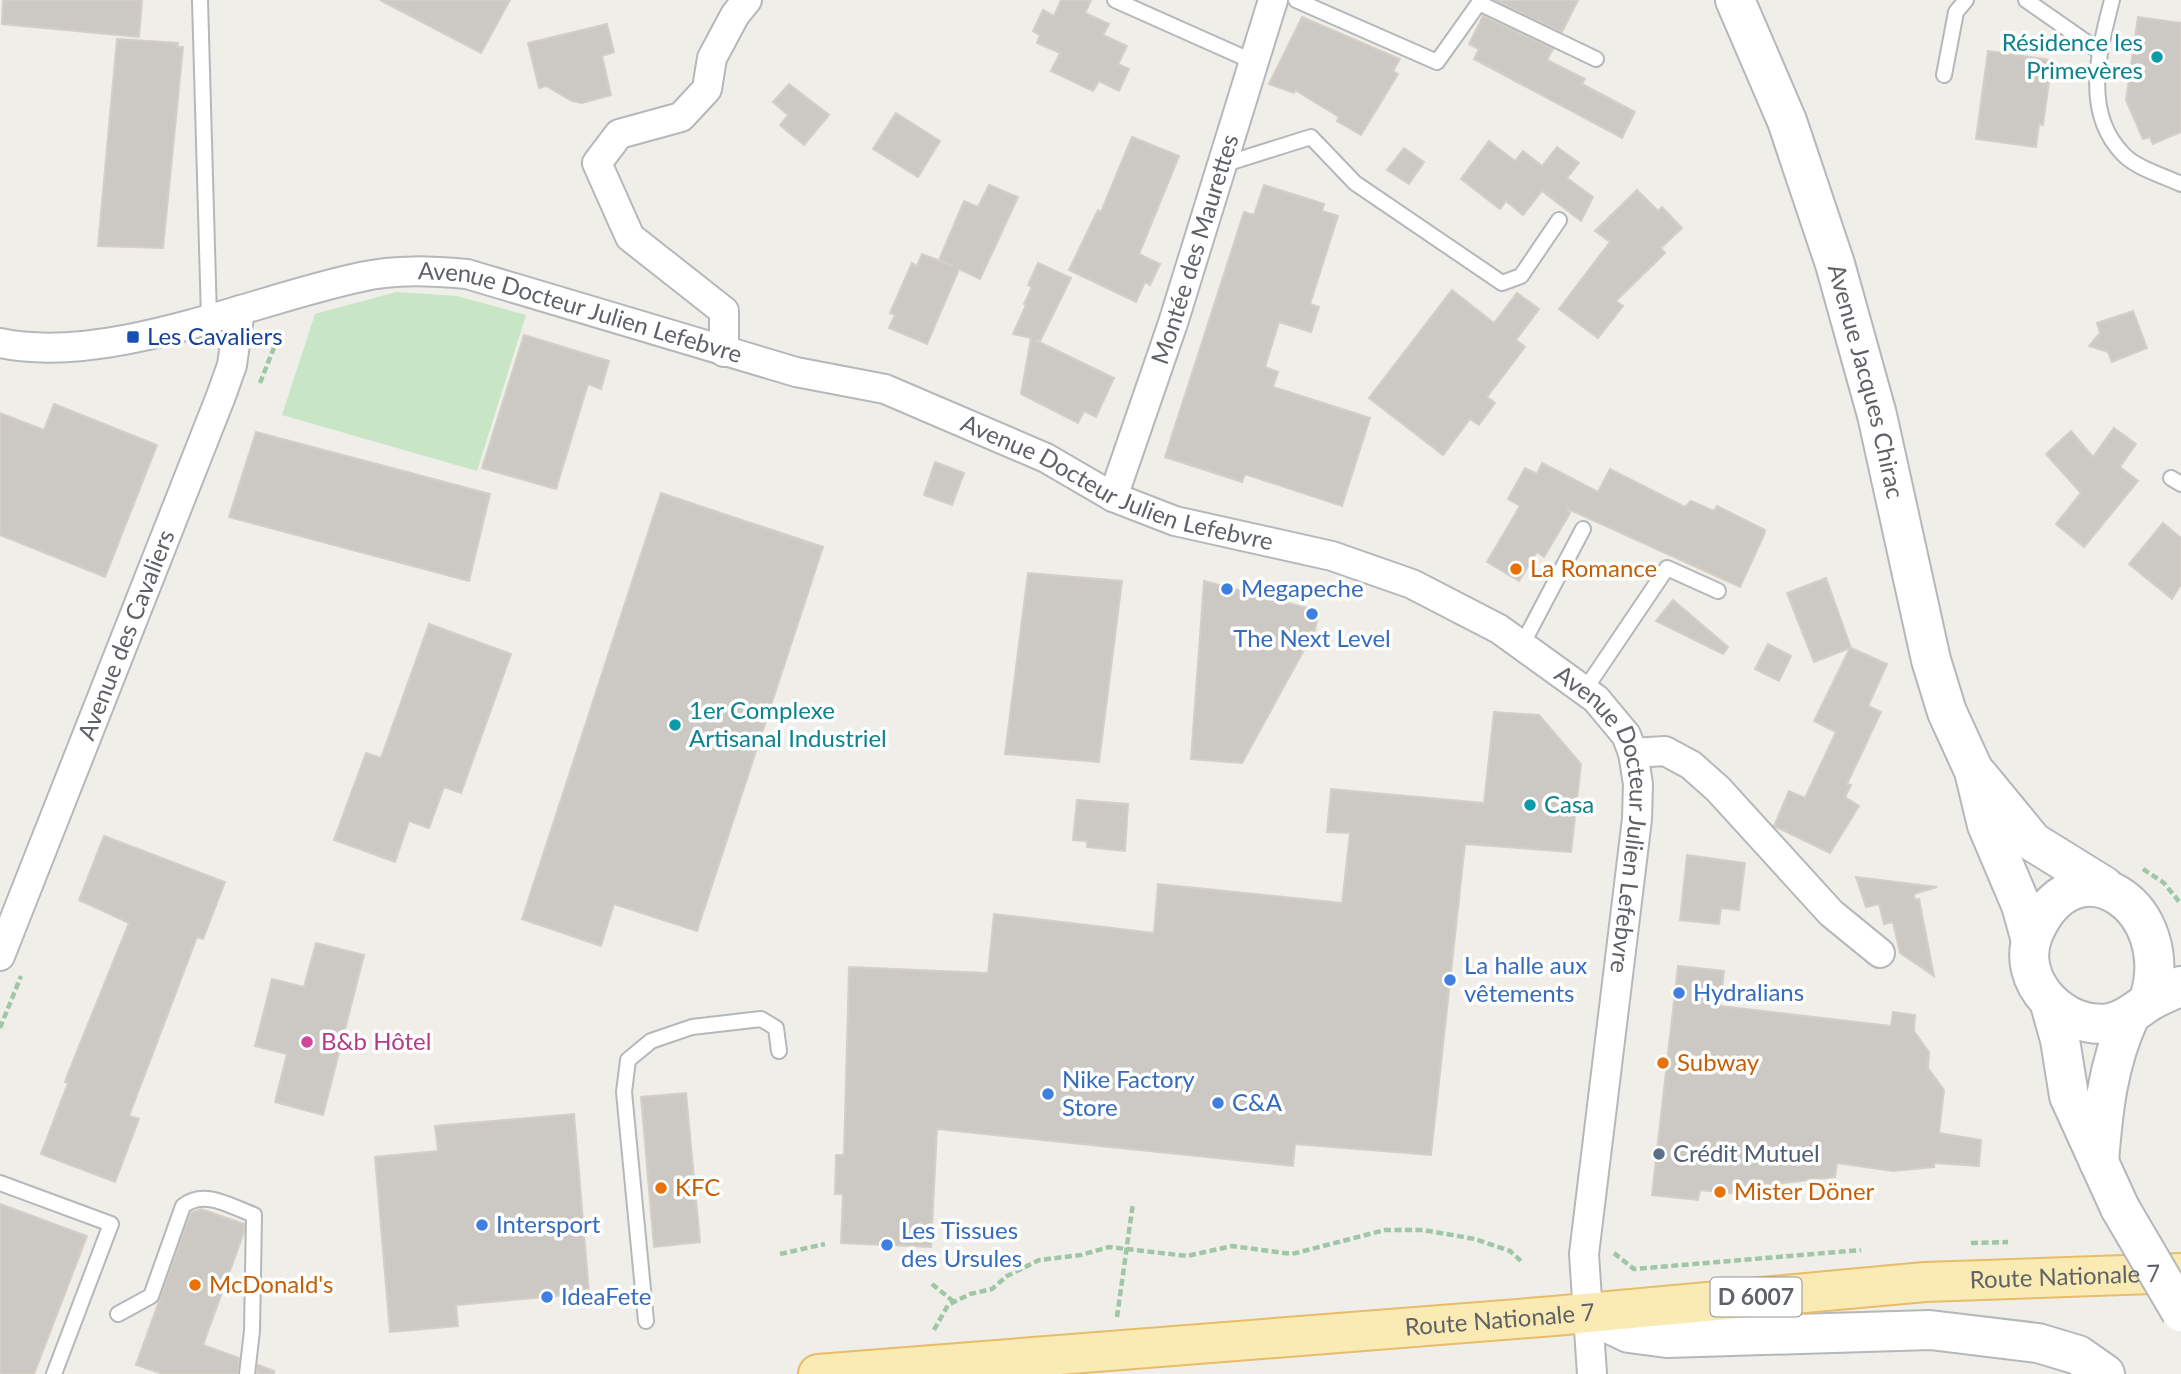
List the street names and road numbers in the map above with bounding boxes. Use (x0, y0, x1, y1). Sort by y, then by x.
street label: Montée des Maurettes (1144, 131, 1244, 368)
street label: Avenue Docteur Julien Lefebvre (418, 255, 746, 368)
street label: Avenue Jacques Chirac (1823, 261, 1911, 501)
street label: Avenue Docteur Julien Lefebvre (957, 407, 1276, 555)
street label: Avenue des Cavaliers (71, 525, 180, 744)
street label: Avenue Docteur Julien Lefebvre (1550, 658, 1655, 975)
street label: Route Nationale 7 (1969, 1258, 2161, 1293)
road number: D 6007 (1710, 1278, 1802, 1316)
street label: Route Nationale 7 (1404, 1296, 1596, 1341)

